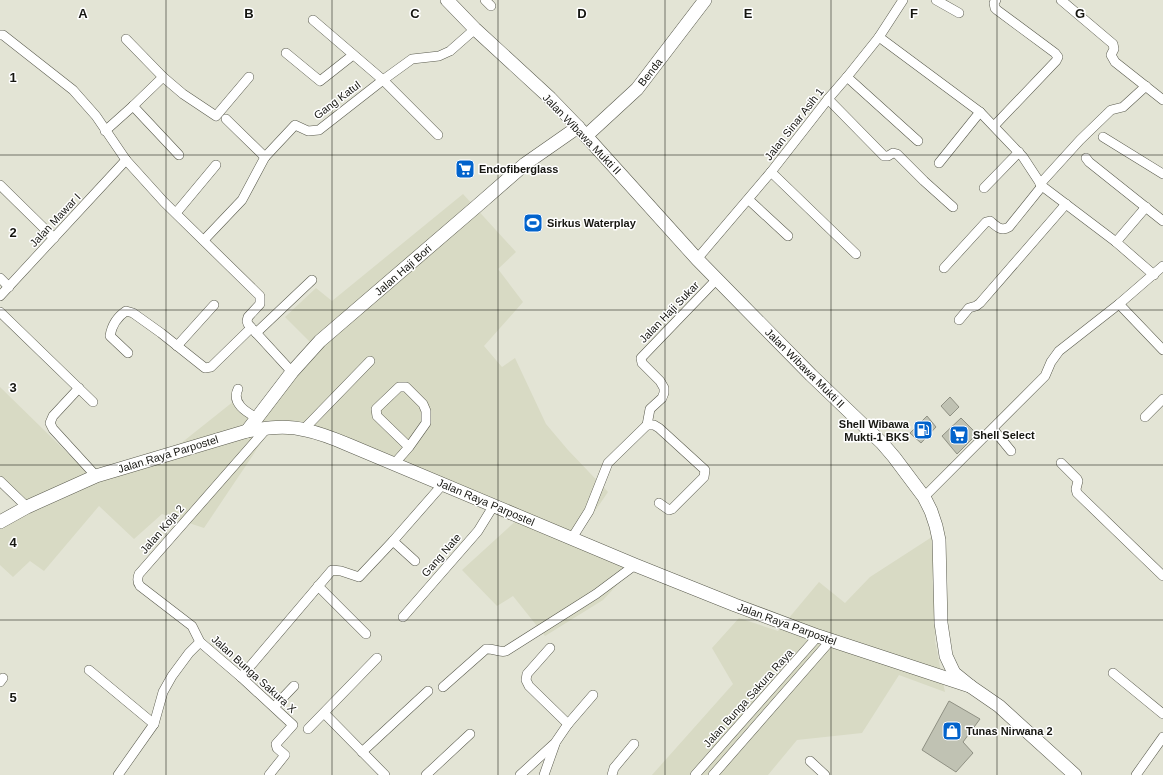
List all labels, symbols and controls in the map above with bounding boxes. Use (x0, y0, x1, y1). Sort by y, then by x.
text: A (78, 6, 88, 21)
text: B (244, 6, 254, 21)
text: C (410, 6, 420, 21)
text: D (577, 6, 587, 21)
text: E (744, 6, 753, 21)
text: F (910, 6, 918, 21)
text: G (1075, 6, 1085, 21)
street label: Benda (635, 55, 665, 88)
text: 1 (9, 70, 17, 85)
street label: Gang Katul (311, 79, 363, 121)
street label: Jalan Sinar Asih 1 (762, 86, 826, 162)
street label: Jalan Wibawa Mukti II (541, 91, 623, 177)
supermarket icon: Endofiberglass (454, 158, 476, 180)
place label: Endofiberglass (479, 163, 558, 175)
street label: Jalan Mawar I (27, 191, 83, 249)
sports icon: Sirkus Waterplay (522, 212, 544, 234)
place label: Sirkus Waterplay (547, 217, 637, 229)
text: 2 (9, 225, 17, 240)
street label: Jalan Haji Bori (372, 242, 434, 298)
street label: Jalan Haji Sukar (637, 279, 701, 345)
street label: Jalan Wibawa Mukti II (763, 326, 847, 410)
text: 3 (9, 380, 17, 395)
place label: Shell Wibawa Mukti-1 BKS (839, 418, 910, 443)
fuel station icon: Shell Wibawa Mukti-1 BKS (912, 419, 934, 441)
supermarket icon: Shell Select (948, 424, 970, 446)
place label: Shell Select (973, 429, 1035, 441)
street label: Jalan Raya Parpostel (116, 433, 220, 475)
street label: Jalan Raya Parpostel (436, 476, 536, 528)
street label: Jalan Koja 2 (138, 502, 186, 556)
street label: Gang Nate (419, 531, 463, 579)
text: 4 (9, 535, 17, 550)
street label: Jalan Raya Parpostel (736, 600, 838, 648)
street label: Jalan Bunga Sakura X (209, 633, 299, 716)
street label: Jalan Bunga Sakura Raya (701, 646, 796, 750)
text: 5 (9, 690, 17, 705)
shop icon: Tunas Nirwana 2 (941, 720, 963, 742)
place label: Tunas Nirwana 2 (966, 725, 1053, 737)

